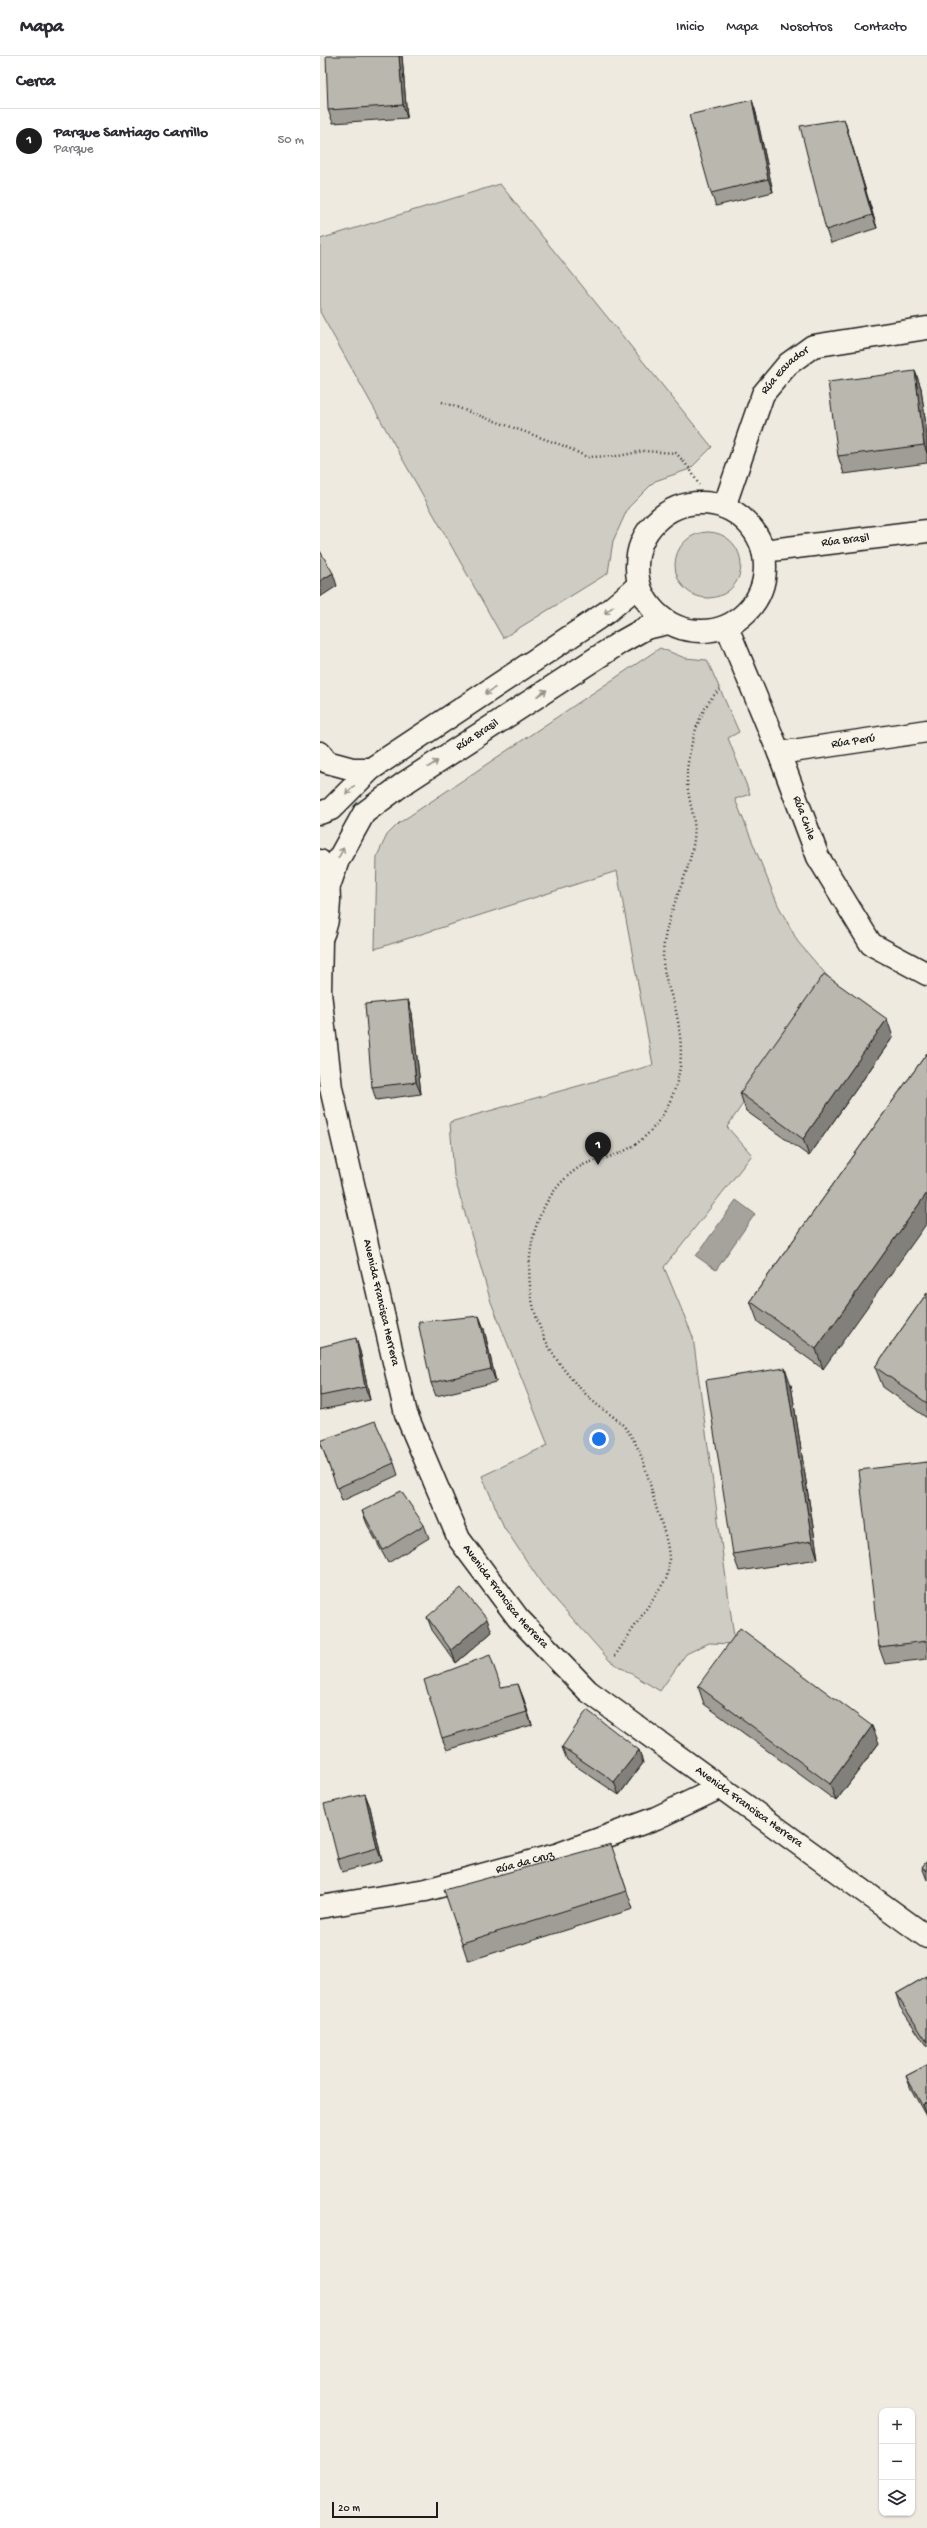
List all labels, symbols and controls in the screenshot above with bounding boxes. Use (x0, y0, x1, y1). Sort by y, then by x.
text: Mapa (20, 16, 64, 39)
text: Inicio (676, 19, 704, 36)
text: Mapa (726, 19, 758, 36)
text: Nosotros (780, 19, 832, 36)
text: Contacto (854, 19, 907, 36)
text: Cerca (16, 72, 55, 92)
text: Parque Santiago Carrillo (54, 124, 208, 142)
text: 1 (26, 133, 32, 148)
text: 50 m (277, 133, 304, 148)
text: Parque (54, 142, 94, 157)
street label: Rúa Ecuador (758, 343, 814, 398)
street label: Rúa Brasil (821, 531, 871, 551)
one-way arrow (604, 606, 615, 615)
one-way arrow (484, 687, 496, 695)
one-way arrow (536, 689, 548, 697)
street label: Rúa Brasil (454, 716, 502, 754)
street label: Rúa Perú (830, 732, 876, 752)
one-way arrow (427, 760, 439, 768)
one-way arrow (345, 785, 355, 795)
street label: Rúa Chile (789, 794, 818, 843)
one-way arrow (338, 847, 346, 859)
pin: 1 (585, 1132, 611, 1165)
street label: Avenida Francisca Herrera (359, 1238, 402, 1368)
your location (589, 1429, 609, 1449)
street label: Avenida Francisca Herrera (459, 1542, 551, 1652)
street label: Avenida Francisca Herrera (692, 1764, 805, 1851)
street label: Rúa da Cruz (494, 1848, 556, 1878)
map controls (879, 2408, 915, 2516)
button: + (879, 2408, 915, 2444)
button: − (879, 2444, 915, 2480)
button: layers (879, 2480, 915, 2516)
scale bar (332, 2500, 438, 2519)
text: 20 m (338, 2503, 360, 2515)

